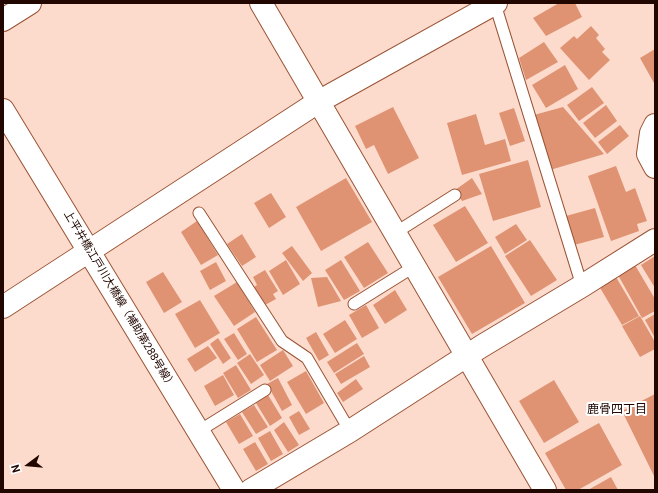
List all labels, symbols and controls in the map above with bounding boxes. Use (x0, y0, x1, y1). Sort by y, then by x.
street label: 上平井橋江戸川大橋線（補助第288号線） (60, 209, 178, 391)
district label: 鹿骨四丁目 (587, 403, 647, 417)
north arrow (8, 445, 48, 485)
text: N (9, 463, 23, 474)

